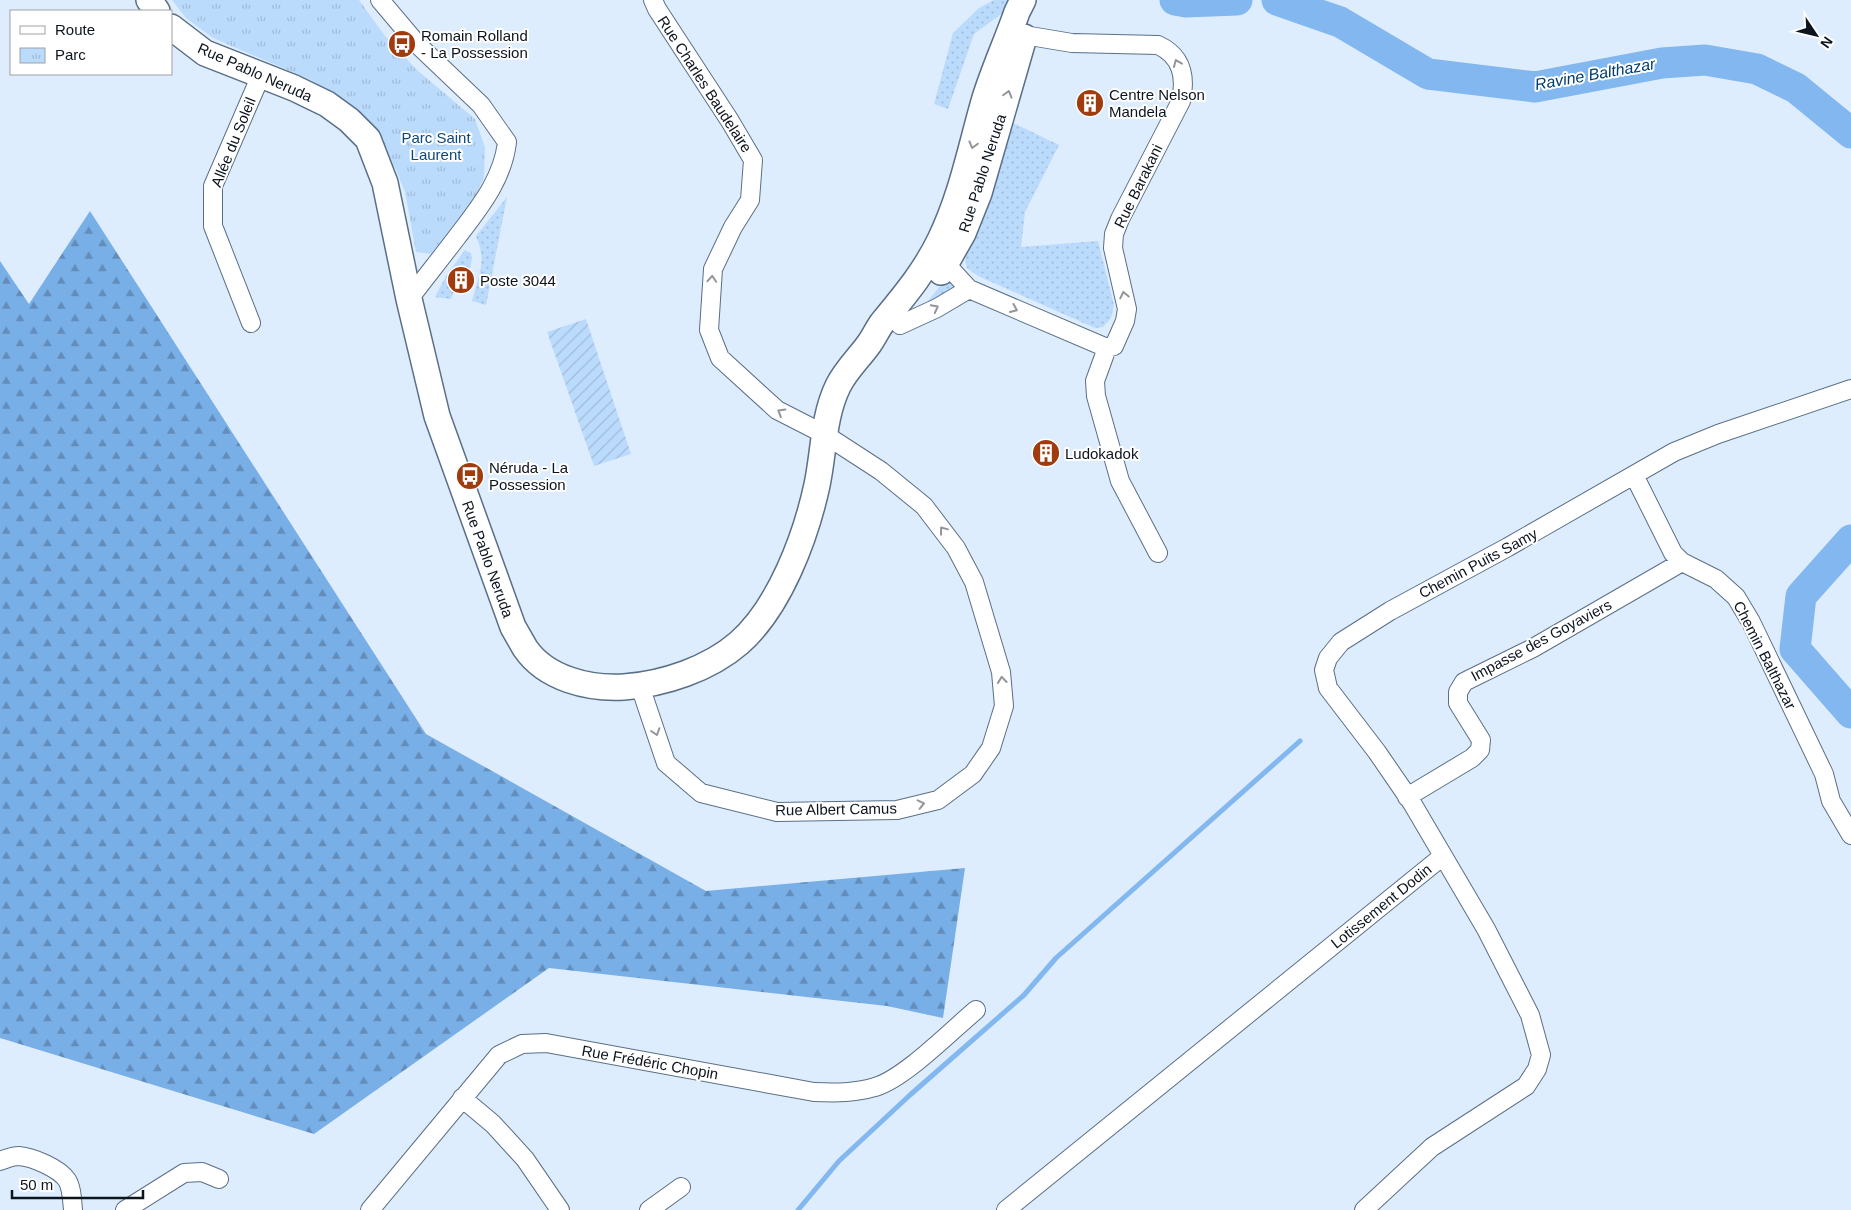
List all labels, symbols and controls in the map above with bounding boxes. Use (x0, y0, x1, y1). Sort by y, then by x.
legend (10, 10, 172, 75)
north arrow (1791, 10, 1841, 60)
street label: Rue Charles Baudelaire (655, 13, 755, 155)
text: Route (55, 21, 95, 38)
place label: Romain Rolland - La Possession (421, 27, 528, 61)
bus stop icon: Romain Rolland - La Possession (387, 29, 417, 59)
text: N (1817, 34, 1836, 51)
street label: Rue Pablo Neruda (195, 39, 315, 105)
text: Parc (55, 46, 86, 63)
water label: Ravine Balthazar (1534, 55, 1657, 93)
one-way arrow (1173, 59, 1184, 68)
place label: Centre Nelson Mandela (1109, 86, 1205, 120)
building icon: Centre Nelson Mandela (1075, 88, 1105, 118)
one-way arrow (1002, 90, 1012, 98)
street label: Allée du Soleil (207, 95, 259, 189)
street label: Rue Pablo Neruda (955, 111, 1009, 234)
park label: Parc Saint Laurent (401, 129, 471, 163)
one-way arrow (968, 140, 978, 148)
street label: Rue Barakani (1110, 141, 1166, 231)
building icon: Poste 3044 (446, 265, 476, 295)
place label: Poste 3044 (480, 272, 556, 289)
one-way arrow (707, 275, 718, 283)
one-way arrow (1119, 290, 1129, 299)
one-way arrow (1009, 302, 1018, 313)
one-way arrow (930, 304, 939, 314)
one-way arrow (777, 408, 786, 418)
building icon: Ludokadok (1031, 438, 1061, 468)
place label: Ludokadok (1065, 445, 1139, 462)
place label: Néruda - La Possession (489, 459, 569, 493)
bus stop icon: Néruda - La Possession (455, 461, 485, 491)
street label: Rue Pablo Neruda (459, 498, 517, 621)
street label: Chemin Puits Samy (1416, 524, 1541, 601)
one-way arrow (940, 527, 949, 536)
street label: Impasse des Goyaviers (1468, 596, 1614, 684)
street label: Chemin Balthazar (1730, 598, 1800, 712)
one-way arrow (997, 676, 1008, 684)
one-way arrow (650, 727, 660, 735)
street label: Rue Albert Camus (775, 799, 897, 819)
one-way arrow (917, 799, 926, 810)
street label: Lotissement Dodin (1327, 860, 1435, 952)
street label: Rue Frédéric Chopin (580, 1042, 720, 1082)
scale bar (12, 1168, 144, 1200)
text: 50 m (20, 1176, 53, 1193)

